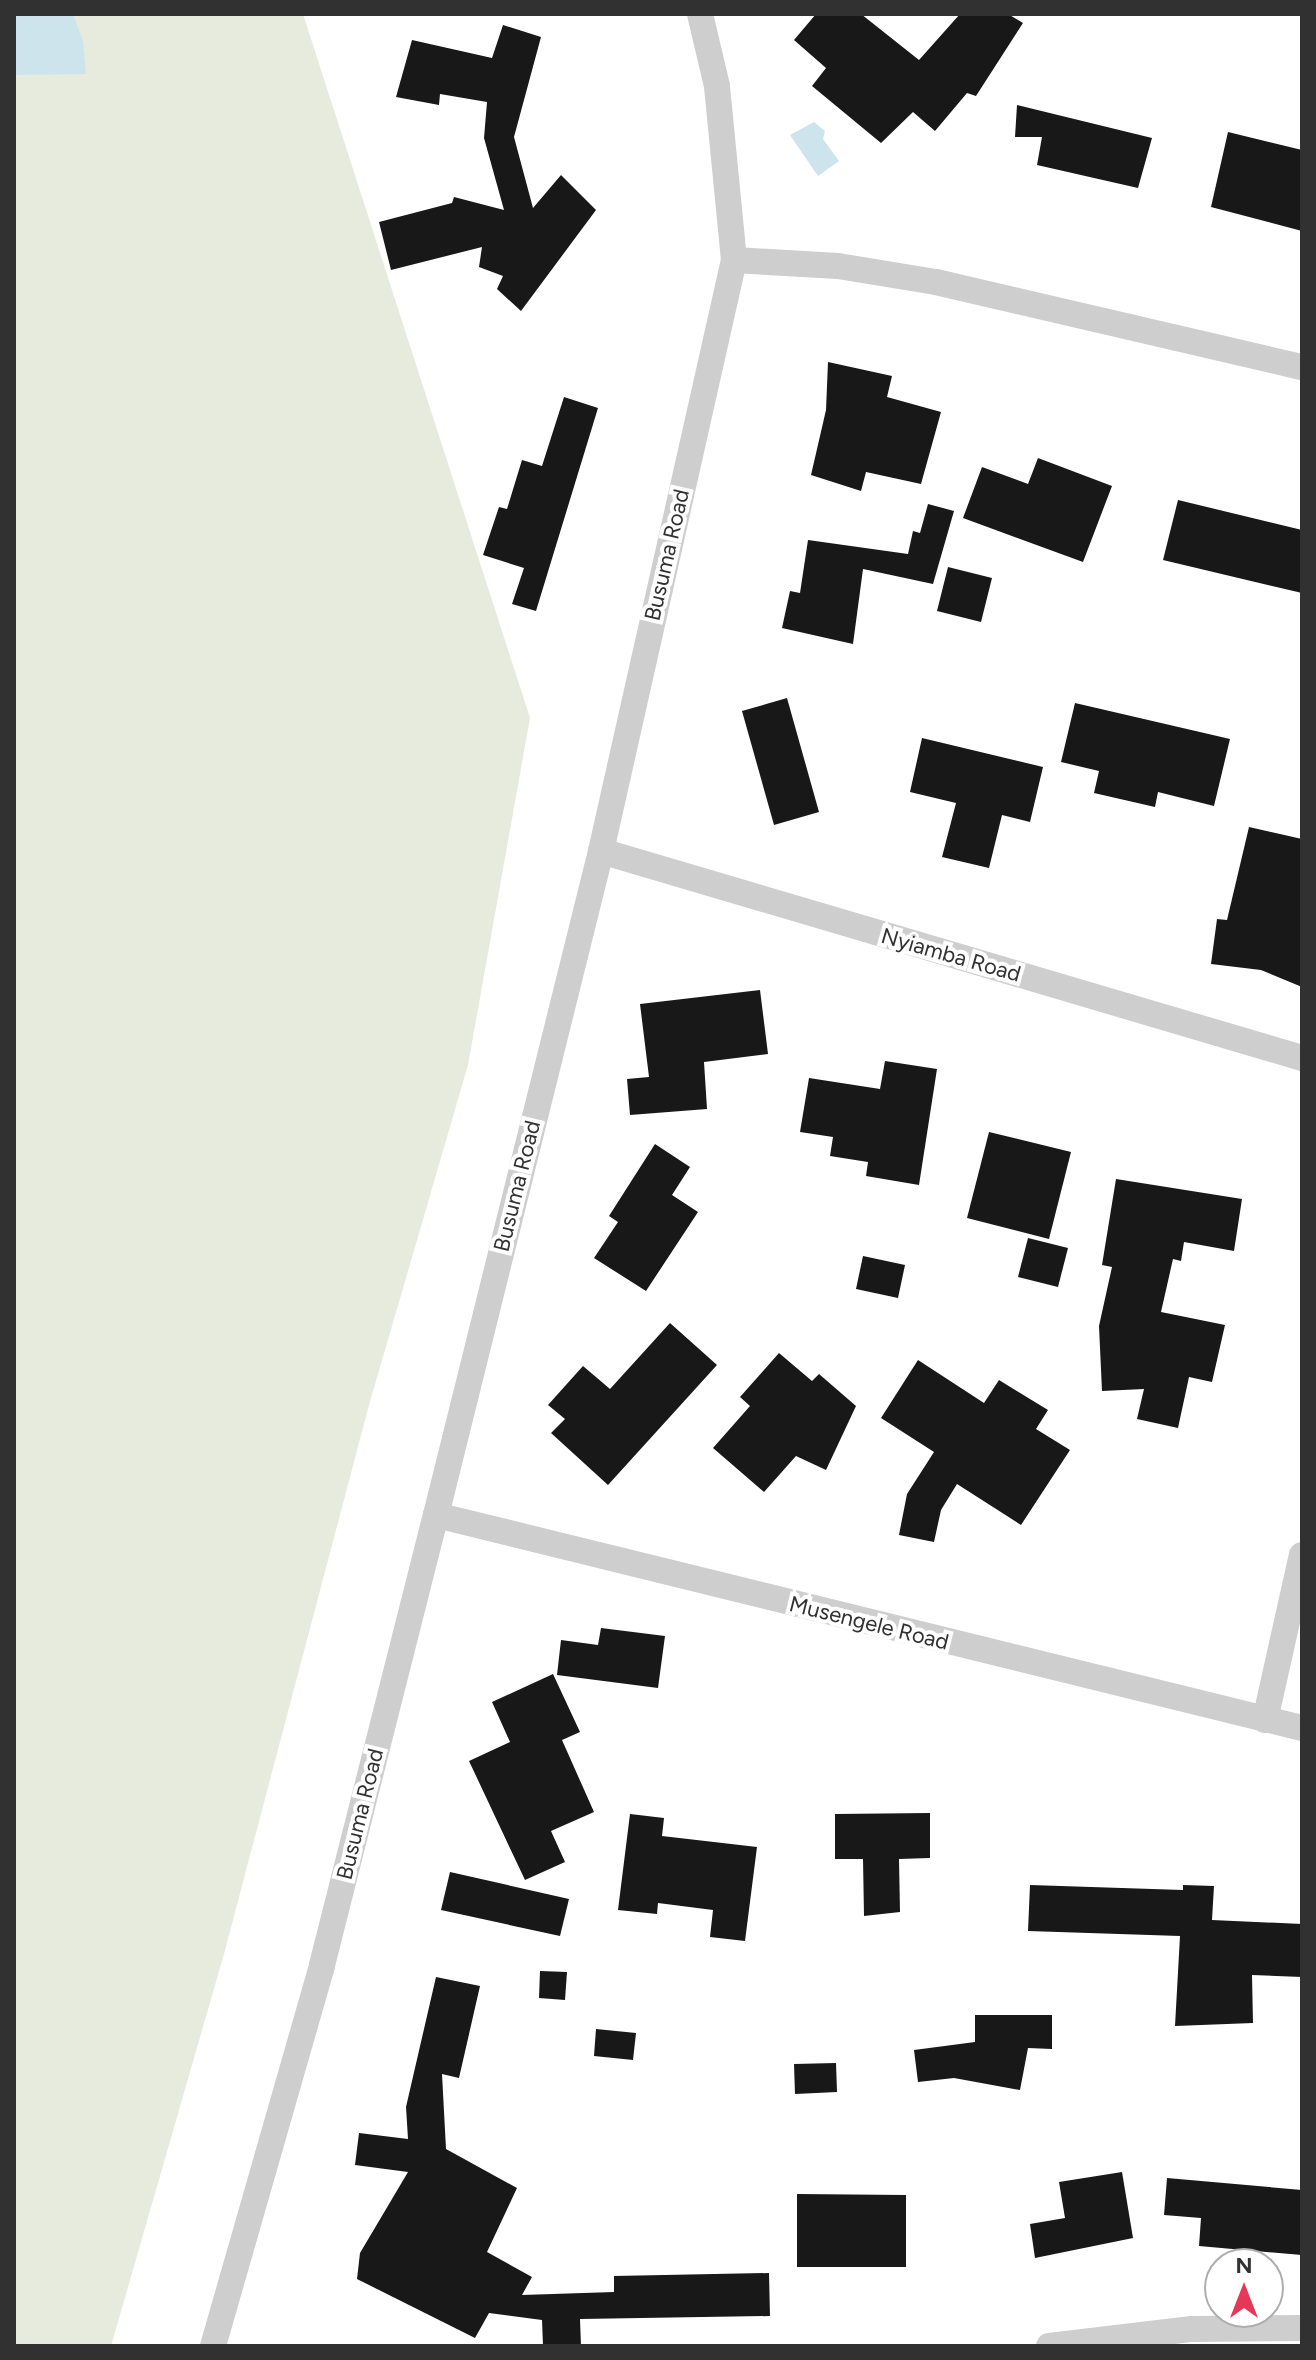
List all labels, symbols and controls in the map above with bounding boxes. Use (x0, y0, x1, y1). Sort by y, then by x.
street label: Busuma Road (639, 487, 695, 623)
street label: Nyiamba Road (878, 922, 1024, 988)
street label: Busuma Road (488, 1118, 546, 1254)
street label: Musengele Road (787, 1590, 951, 1656)
street label: Busuma Road (331, 1746, 389, 1882)
north arrow (1204, 2248, 1284, 2328)
text: N (1235, 2252, 1253, 2279)

